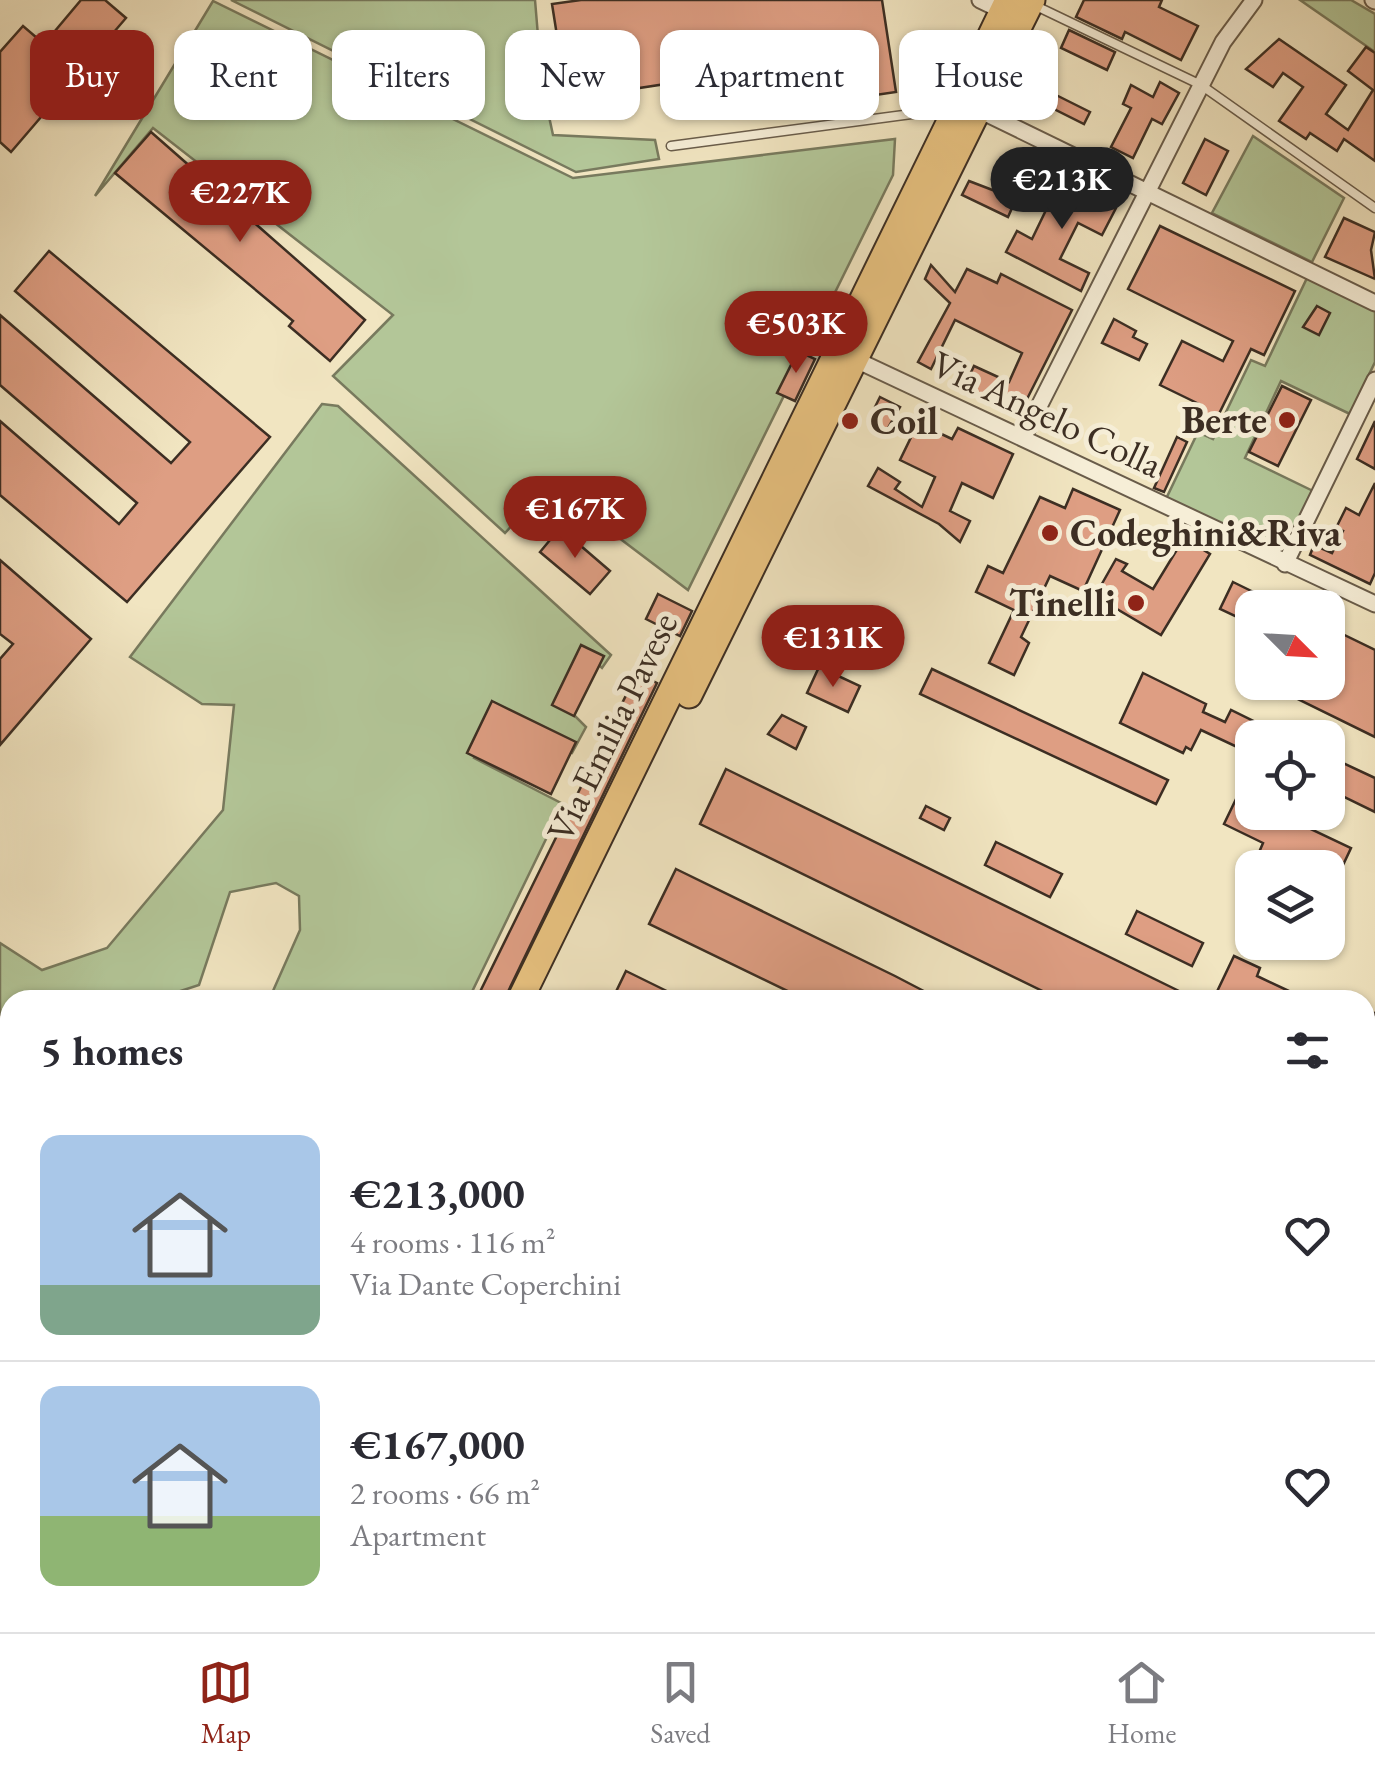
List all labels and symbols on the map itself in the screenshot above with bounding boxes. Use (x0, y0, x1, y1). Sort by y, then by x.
pin: €213K (992, 147, 1132, 232)
pin: €227K (170, 160, 310, 245)
pin: €503K (726, 291, 866, 376)
street label: Via Angelo Colla (924, 339, 1171, 489)
place label: Berte (1182, 395, 1267, 444)
place label: Coil (870, 396, 938, 445)
marker: Berte (1276, 409, 1298, 431)
marker: Coil (839, 410, 861, 432)
pin: €167K (505, 476, 645, 561)
place label: Codeghini&Riva (1070, 508, 1341, 557)
marker: Codeghini&Riva (1039, 522, 1061, 544)
place label: Tinelli (1009, 578, 1116, 627)
north arrow (1235, 590, 1345, 700)
marker: Tinelli (1125, 592, 1147, 614)
street label: Via Emilia Pavese (535, 604, 688, 850)
pin: €131K (763, 605, 903, 690)

